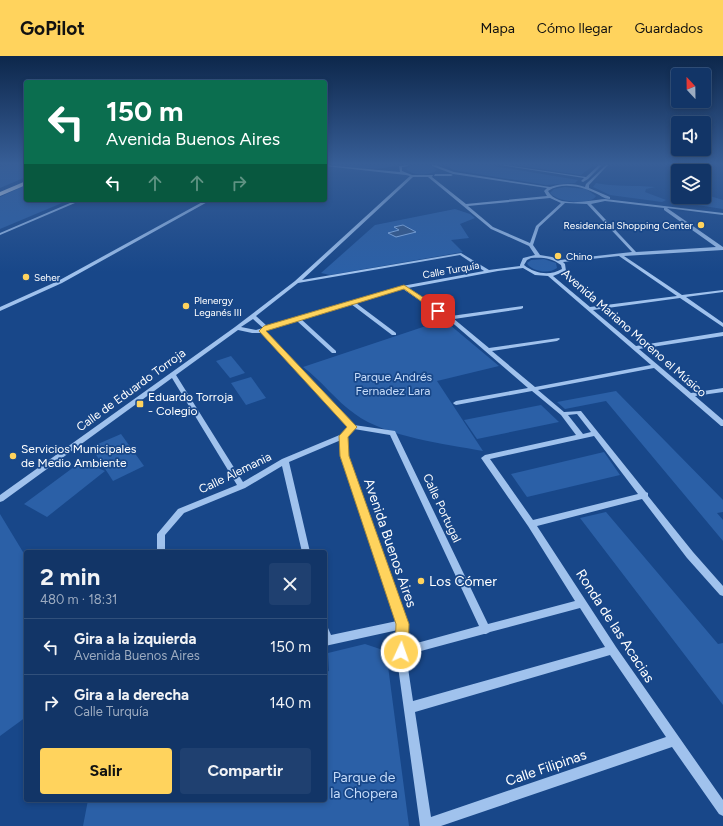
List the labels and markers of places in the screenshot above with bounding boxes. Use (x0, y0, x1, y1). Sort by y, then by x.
place label: Residencial Shopping Center (563, 219, 694, 232)
marker: Residencial Shopping Center (696, 220, 706, 230)
place label: Chino (566, 250, 593, 263)
marker: Chino (553, 251, 563, 261)
place label: Seher (34, 271, 61, 284)
marker: Seher (21, 272, 31, 282)
place label: Plenergy Leganés III (194, 294, 242, 319)
pin (421, 294, 455, 328)
marker: Plenergy Leganés III (181, 301, 191, 311)
place label: Eduardo Torroja - Colegio (148, 390, 233, 418)
marker: Eduardo Torroja - Colegio (135, 399, 145, 409)
place label: Servicios Municipales de Medio Ambiente (21, 442, 137, 470)
marker: Servicios Municipales de Medio Ambiente (8, 451, 18, 461)
place label: Los Cómer (429, 573, 497, 590)
marker: Los Cómer (416, 576, 426, 586)

